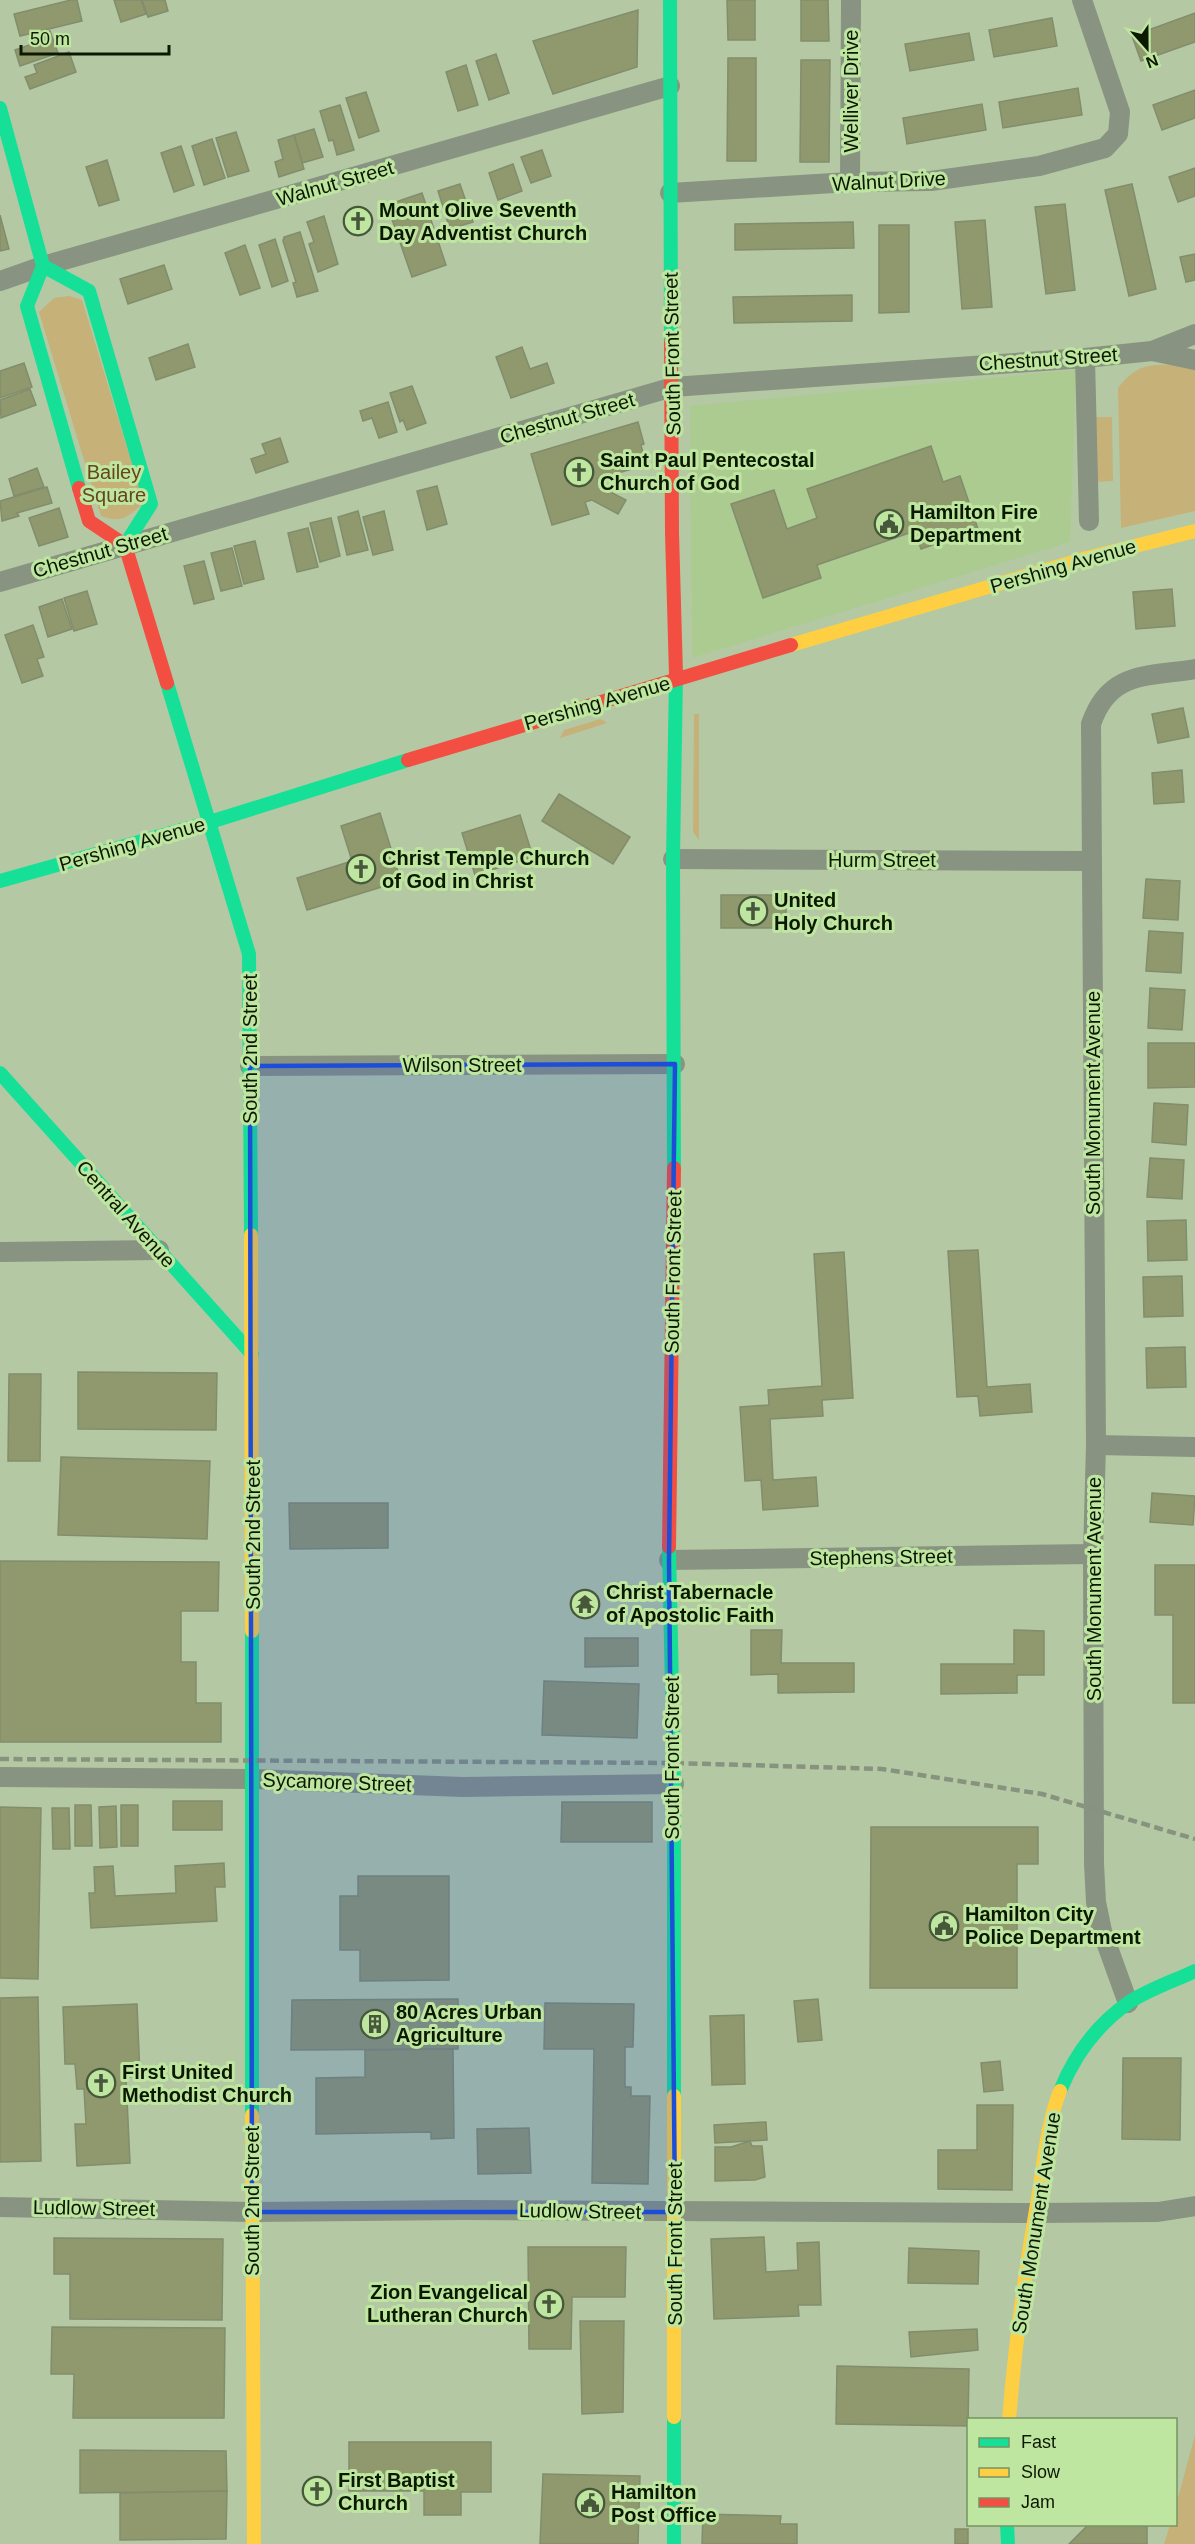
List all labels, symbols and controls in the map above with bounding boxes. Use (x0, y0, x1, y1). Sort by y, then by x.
scale bar (21, 18, 170, 56)
north arrow (1117, 18, 1177, 78)
text: 50 m (30, 29, 70, 49)
street label: Welliver Drive (840, 30, 862, 152)
text: N (1144, 52, 1161, 72)
street label: Walnut Street (274, 156, 396, 210)
street label: Walnut Drive (832, 167, 946, 195)
place label: Mount Olive Seventh Day Adventist Church (379, 199, 587, 244)
church icon: Mount Olive Seventh Day Adventist Church (342, 205, 374, 237)
street label: South Front Street (660, 272, 684, 436)
street label: Chestnut Street (978, 343, 1119, 375)
street label: Chestnut Street (497, 388, 637, 448)
place label: Saint Paul Pentecostal Church of God (600, 449, 815, 494)
church icon: Saint Paul Pentecostal Church of God (563, 456, 595, 488)
park label: Bailey Square (82, 461, 146, 506)
place label: Hamilton Fire Department (910, 501, 1038, 546)
public building icon: Hamilton Fire Department (873, 508, 905, 540)
street label: Chestnut Street (30, 522, 170, 582)
street label: Pershing Avenue (987, 535, 1139, 597)
street label: Pershing Avenue (521, 672, 673, 734)
street label: Pershing Avenue (56, 813, 208, 875)
place label: Christ Temple Church of God in Christ (382, 847, 589, 892)
street label: Hurm Street (828, 849, 936, 871)
church icon: Christ Temple Church of God in Christ (345, 853, 377, 885)
place label: United Holy Church (774, 889, 893, 934)
church icon: United Holy Church (737, 895, 769, 927)
street label: South 2nd Street (239, 974, 261, 1124)
street label: South Monument Avenue (1082, 991, 1104, 1215)
street label: Wilson Street (403, 1054, 522, 1076)
street label: Central Avenue (72, 1156, 180, 1272)
street label: South Front Street (661, 1190, 685, 1354)
street label: South 2nd Street (242, 1460, 264, 1610)
street label: South Monument Avenue (1083, 1477, 1105, 1701)
street label: Stephens Street (809, 1545, 953, 1569)
place label: Christ Tabernacle of Apostolic Faith (606, 1581, 774, 1626)
temple icon: Christ Tabernacle of Apostolic Faith (569, 1588, 601, 1620)
street label: South Front Street (661, 1676, 683, 1840)
street label: Sycamore Street (262, 1768, 412, 1796)
place label: Hamilton City Police Department (965, 1903, 1141, 1948)
public building icon: Hamilton City Police Department (928, 1910, 960, 1942)
place label: 80 Acres Urban Agriculture (396, 2001, 542, 2046)
building icon: 80 Acres Urban Agriculture (359, 2008, 391, 2040)
place label: First United Methodist Church (122, 2061, 292, 2106)
church icon: First United Methodist Church (85, 2067, 117, 2099)
street label: South Monument Avenue (1008, 2111, 1064, 2335)
street label: South 2nd Street (241, 2126, 263, 2276)
street label: South Front Street (664, 2162, 686, 2326)
street label: Ludlow Street (33, 2196, 156, 2220)
street label: Ludlow Street (519, 2199, 642, 2223)
place label: Zion Evangelical Lutheran Church (367, 2281, 528, 2326)
church icon: Zion Evangelical Lutheran Church (533, 2288, 565, 2320)
legend (967, 2418, 1177, 2526)
text: Fast (1021, 2432, 1056, 2452)
text: Slow (1021, 2462, 1061, 2482)
place label: First Baptist Church (338, 2469, 455, 2514)
church icon: First Baptist Church (301, 2475, 333, 2507)
place label: Hamilton Post Office (611, 2481, 717, 2526)
public building icon: Hamilton Post Office (574, 2487, 606, 2519)
text: Jam (1021, 2492, 1055, 2512)

